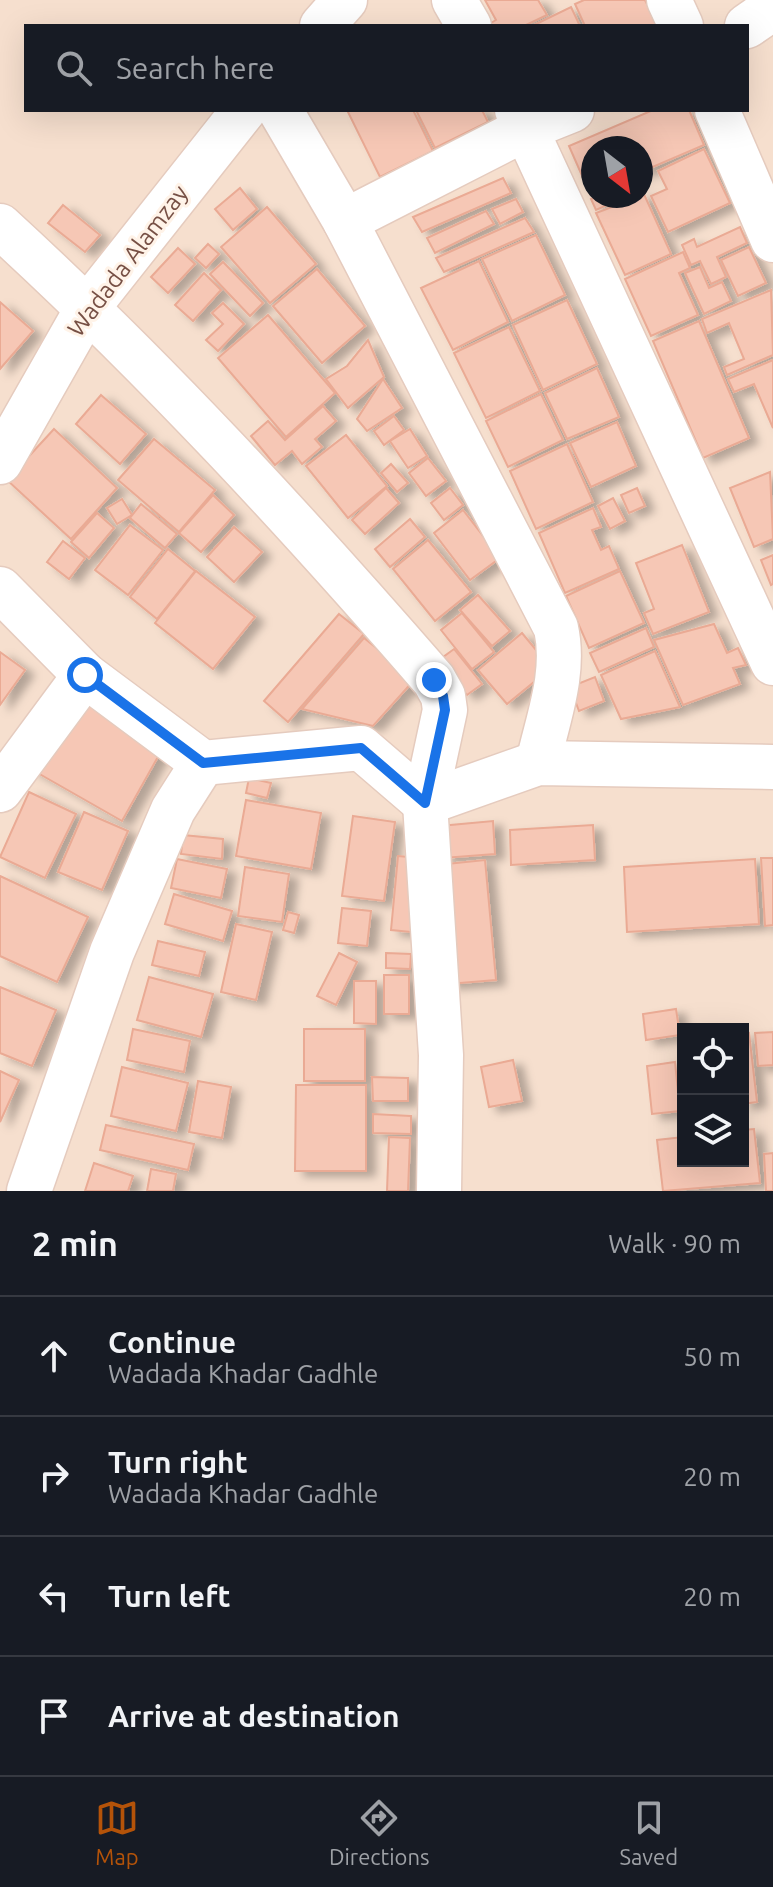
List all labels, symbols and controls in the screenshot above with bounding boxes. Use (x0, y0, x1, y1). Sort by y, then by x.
search box (24, 24, 749, 112)
icon: search (52, 46, 96, 90)
text: Search here (116, 51, 275, 85)
north arrow (581, 136, 653, 208)
street label: Wadada Alamzay (62, 179, 193, 342)
route start (67, 657, 103, 693)
route end (416, 662, 452, 698)
map controls (677, 1023, 749, 1167)
button: locate (677, 1023, 749, 1095)
button: layers (677, 1095, 749, 1167)
text: 2 min (32, 1224, 118, 1262)
text: Walk · 90 m (608, 1229, 741, 1258)
text: Continue (108, 1325, 236, 1359)
icon: ahead (32, 1334, 76, 1378)
text: 50 m (683, 1342, 741, 1371)
text: Wadada Khadar Gadhle (108, 1359, 378, 1388)
text: Turn right (108, 1445, 248, 1479)
icon: right (32, 1454, 76, 1498)
text: 20 m (683, 1462, 741, 1491)
text: Wadada Khadar Gadhle (108, 1479, 378, 1508)
icon: left (32, 1574, 76, 1618)
text: Turn left (108, 1579, 230, 1613)
text: 20 m (683, 1582, 741, 1611)
icon: arrive (32, 1694, 76, 1738)
text: Arrive at destination (108, 1699, 400, 1733)
tab: Map (95, 1796, 139, 1869)
tab: Directions (329, 1796, 430, 1869)
tab: Saved (619, 1796, 678, 1869)

